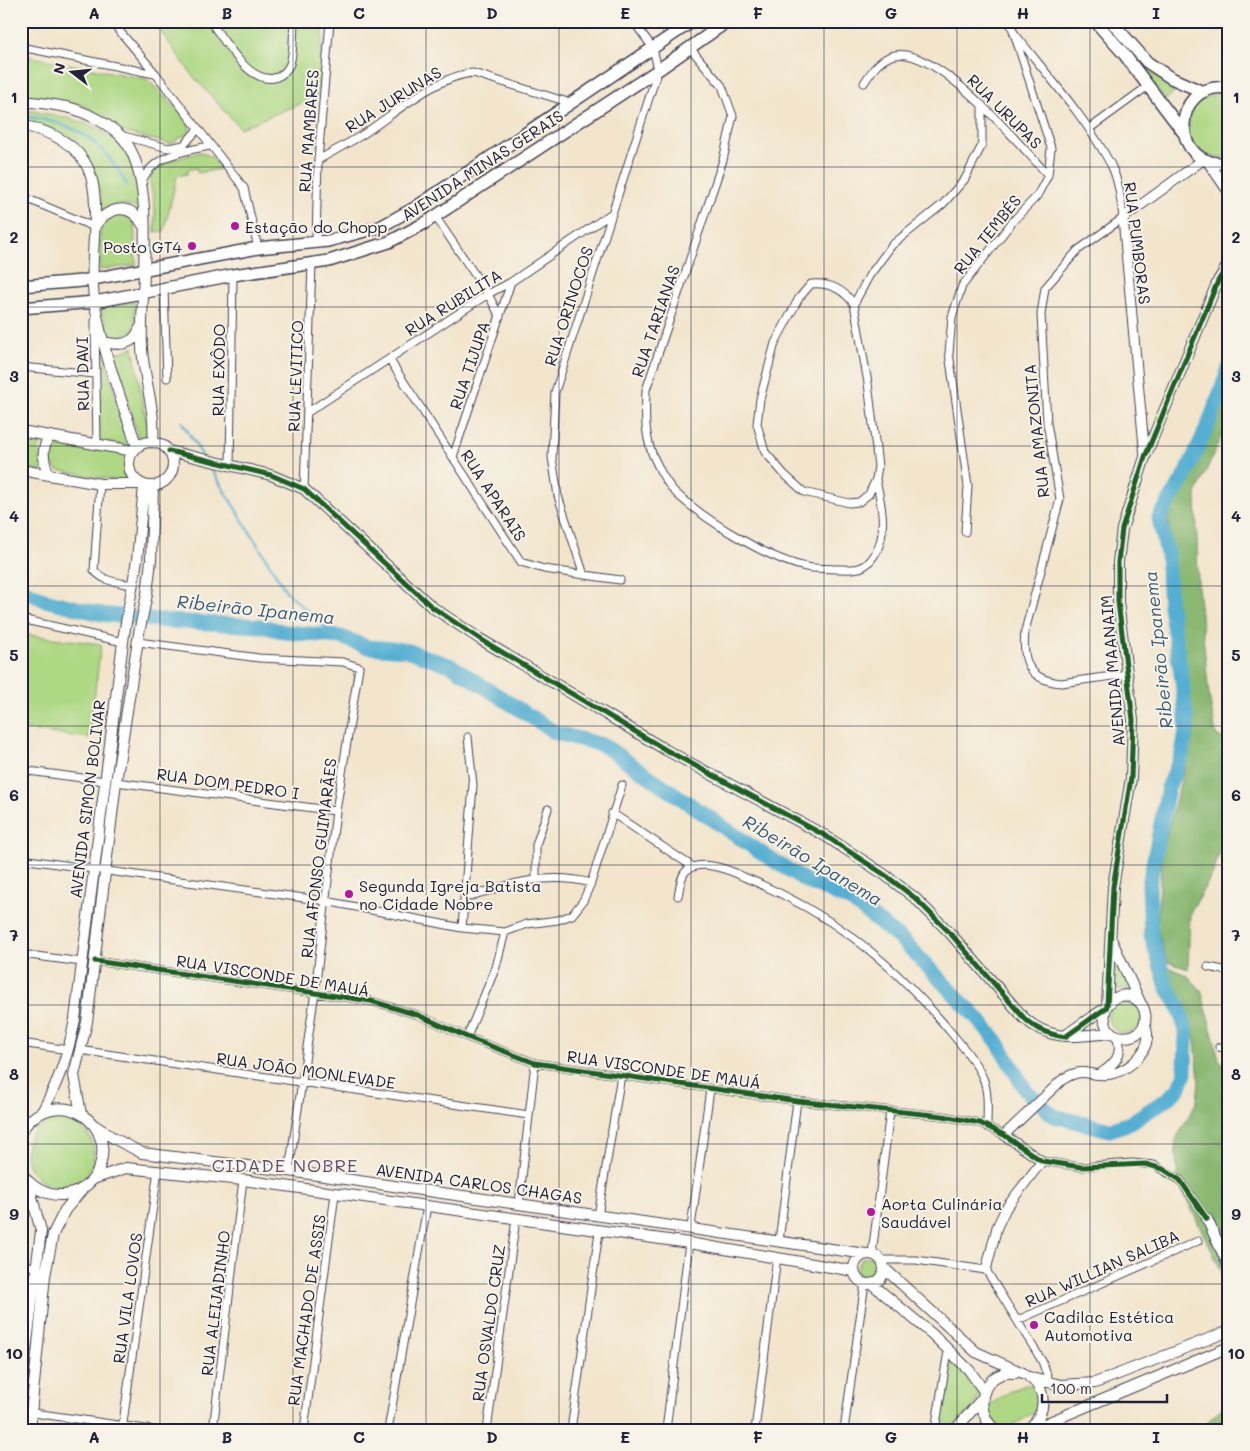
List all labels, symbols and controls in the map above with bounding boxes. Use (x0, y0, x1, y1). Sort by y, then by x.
text: A (88, 2, 100, 23)
text: B (222, 2, 232, 23)
text: C (353, 2, 365, 23)
text: D (486, 2, 498, 23)
text: E (620, 2, 630, 23)
text: F (753, 2, 763, 23)
text: G (885, 2, 897, 23)
text: H (1017, 2, 1029, 23)
text: I (1152, 2, 1160, 23)
north arrow (48, 48, 98, 98)
text: N (48, 61, 70, 76)
street label: RUA JURUNAS (341, 61, 445, 137)
street label: RUA MAMBARES (293, 69, 323, 193)
street label: RUA URUPAS (963, 69, 1047, 153)
text: 1 (10, 86, 18, 107)
text: 1 (1232, 86, 1240, 107)
street label: AVENIDA MINAS GERAIS (397, 105, 567, 225)
street label: RUA PUMBORAS (1120, 181, 1156, 305)
street label: RUA TEMBÉS (949, 190, 1025, 278)
place label: Estação do Chopp (245, 216, 387, 237)
marker: Estação do Chopp (229, 220, 241, 232)
text: 2 (10, 226, 19, 247)
text: 2 (1232, 226, 1241, 247)
place label: Posto GT4 (103, 236, 183, 257)
marker: Posto GT4 (186, 240, 198, 252)
street label: RUA ORINOCOS (539, 243, 597, 369)
street label: RUA TARIANAS (626, 262, 684, 380)
street label: RUA RUBILITA (401, 264, 505, 340)
street label: RUA TIJUPA (444, 318, 494, 412)
street label: RUA LEVITICO (283, 320, 307, 432)
street label: RUA EXÔDO (207, 324, 229, 416)
street label: RUA DAVI (71, 337, 93, 411)
street label: RUA AMAZONITA (1019, 363, 1053, 499)
text: 3 (9, 365, 19, 386)
text: 3 (1231, 365, 1241, 386)
street label: RUA APARAIS (457, 445, 531, 545)
text: 4 (9, 505, 19, 526)
text: 4 (1231, 505, 1241, 526)
water label: Ribeirão Ipanema (1138, 570, 1178, 730)
water label: Ribeirão Ipanema (176, 589, 336, 629)
street label: AVENIDA MAANAIM (1095, 595, 1129, 747)
text: 5 (9, 644, 19, 665)
text: 5 (1231, 644, 1241, 665)
street label: AVENIDA SIMON BOLIVAR (64, 699, 110, 899)
street label: RUA AFONSO GUIMARÃES (295, 757, 341, 959)
street label: RUA DOM PEDRO I (155, 763, 301, 803)
text: 6 (9, 784, 19, 805)
text: 6 (1231, 784, 1241, 805)
water label: Ribeirão Ipanema (739, 809, 887, 911)
place label: Segunda Igreja Batista no Cidade Nobre (359, 875, 541, 914)
marker: Segunda Igreja Batista no Cidade Nobre (343, 888, 355, 900)
text: 7 (10, 924, 19, 945)
text: 7 (1232, 924, 1241, 945)
street label: RUA VISCONDE DE MAUÁ (175, 949, 371, 1001)
street label: RUA VISCONDE DE MAUÁ (566, 1045, 762, 1093)
street label: RUA JOÃO MONLEVADE (215, 1047, 397, 1093)
text: 8 (9, 1063, 19, 1084)
text: 8 (1231, 1063, 1241, 1084)
district label: CIDADE NOBRE (212, 1153, 358, 1177)
street label: AVENIDA CARLOS CHAGAS (375, 1158, 583, 1208)
place label: Aorta Culinária Saudável (881, 1193, 1003, 1232)
text: 9 (9, 1203, 19, 1224)
text: 9 (1231, 1203, 1241, 1224)
marker: Aorta Culinária Saudável (865, 1206, 877, 1218)
street label: RUA MACHADO DE ASSIS (282, 1213, 330, 1407)
street label: RUA WILLIAN SALIBA (1022, 1225, 1182, 1311)
street label: RUA ALEIJADINHO (196, 1229, 234, 1377)
street label: RUA VILA LOVOS (107, 1231, 147, 1365)
street label: RUA OSVALDO CRUZ (467, 1243, 509, 1403)
place label: Cadilac Estética Automotiva (1044, 1306, 1174, 1345)
marker: Cadilac Estética Automotiva (1028, 1319, 1040, 1331)
text: 10 (5, 1342, 23, 1363)
text: 10 (1227, 1342, 1245, 1363)
scale bar (1042, 1371, 1168, 1403)
text: 100 m (1050, 1378, 1092, 1398)
text: A (88, 1426, 100, 1447)
text: B (222, 1426, 232, 1447)
text: C (353, 1426, 365, 1447)
text: D (486, 1426, 498, 1447)
text: E (620, 1426, 630, 1447)
text: F (753, 1426, 763, 1447)
text: G (885, 1426, 897, 1447)
text: H (1017, 1426, 1029, 1447)
text: I (1152, 1426, 1160, 1447)

